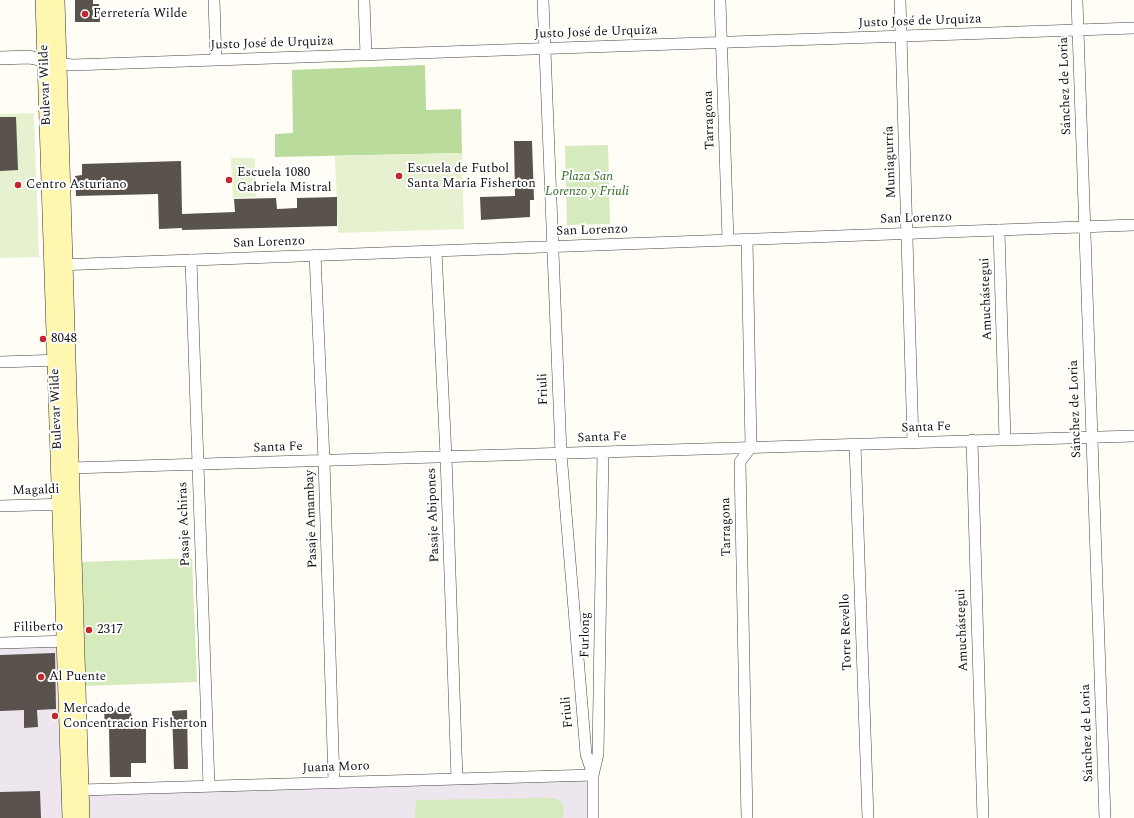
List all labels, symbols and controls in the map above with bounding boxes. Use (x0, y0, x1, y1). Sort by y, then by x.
place label: Ferretería Wilde (93, 6, 187, 22)
marker: Ferretería Wilde (80, 9, 90, 19)
street label: Justo José de Urquiza (858, 12, 982, 32)
street label: Justo José de Urquiza (534, 23, 658, 43)
street label: Justo José de Urquiza (210, 34, 334, 54)
street label: Sánchez de Loria (1056, 37, 1076, 135)
street label: Bulevar Wilde (37, 44, 55, 126)
street label: Tarragona (701, 90, 719, 150)
street label: Muniagurría (882, 125, 900, 199)
place label: Escuela de Futbol Santa Maria Fisherton (407, 161, 536, 192)
place label: Escuela 1080 Gabriela Mistral (237, 165, 332, 196)
park label: Plaza San Lorenzo y Friuli (545, 169, 629, 200)
marker: Escuela de Futbol Santa Maria Fisherton (394, 171, 404, 181)
marker: Escuela 1080 Gabriela Mistral (224, 175, 234, 185)
place label: Centro Asturiano (26, 177, 127, 193)
marker: Centro Asturiano (13, 180, 23, 190)
street label: San Lorenzo (880, 210, 952, 228)
street label: San Lorenzo (556, 222, 628, 240)
street label: San Lorenzo (233, 234, 305, 252)
street label: Amuchástegui (978, 257, 996, 341)
place label: 8048 (51, 331, 77, 347)
marker: 8048 (38, 334, 48, 344)
street label: Sánchez de Loria (1066, 360, 1086, 458)
street label: Bulevar Wilde (48, 368, 66, 450)
street label: Friuli (536, 373, 552, 405)
street label: Santa Fe (901, 419, 951, 437)
street label: Santa Fe (577, 429, 627, 447)
street label: Santa Fe (253, 439, 303, 457)
street label: Pasaje Abipones (425, 467, 443, 563)
street label: Pasaje Amambay (302, 470, 322, 568)
street label: Pasaje Achiras (176, 481, 194, 567)
street label: Magaldi (12, 482, 60, 500)
street label: Tarragona (719, 497, 735, 557)
street label: Amuchástegui (954, 588, 972, 672)
street label: Torre Revello (838, 593, 856, 671)
street label: Furlong (578, 612, 594, 658)
street label: Filiberto (13, 620, 63, 636)
place label: 2317 (97, 622, 123, 638)
marker: 2317 (84, 625, 94, 635)
place label: Al Puente (49, 669, 106, 685)
marker: Al Puente (36, 672, 46, 682)
street label: Sánchez de Loria (1078, 684, 1098, 782)
street label: Friuli (559, 695, 577, 729)
place label: Mercado de Concentracion Fisherton (63, 701, 207, 732)
marker: Mercado de Concentracion Fisherton (50, 711, 60, 721)
street label: Juana Moro (302, 759, 370, 777)

